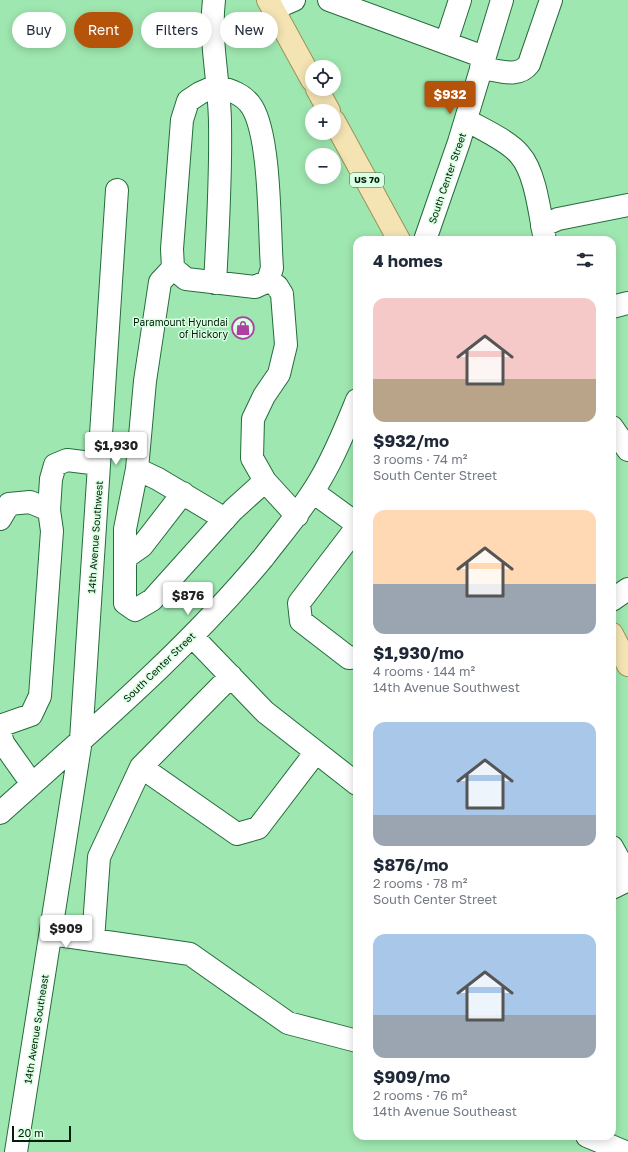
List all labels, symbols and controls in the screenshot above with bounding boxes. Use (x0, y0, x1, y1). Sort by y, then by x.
chip: Buy (12, 12, 66, 48)
chip: Rent (74, 12, 133, 48)
chip: Filters (141, 12, 212, 48)
chip: New (220, 12, 278, 48)
map controls (305, 60, 341, 184)
button: locate (305, 60, 341, 96)
pin: $932 (426, 81, 474, 115)
text: $932 (434, 86, 466, 102)
button: + (305, 104, 341, 140)
street label: South Center Street (426, 131, 468, 225)
button: − (305, 148, 341, 184)
road number: US 70 (350, 173, 384, 187)
icon: filters (574, 249, 596, 271)
text: 4 homes (373, 250, 443, 271)
shop icon: Paramount Hyundai of Hickory (230, 315, 256, 341)
place label: Paramount Hyundai of Hickory (133, 316, 228, 340)
icon: home (449, 324, 521, 396)
text: $932/mo (373, 430, 449, 451)
pin: $1,930 (83, 432, 149, 466)
text: $1,930 (94, 437, 138, 453)
text: 3 rooms · 74 m² (373, 451, 467, 467)
text: South Center Street (373, 467, 497, 483)
street label: 14th Avenue Southwest (85, 480, 105, 594)
icon: home (449, 536, 521, 608)
pin: $876 (164, 582, 212, 616)
text: $876 (172, 587, 204, 603)
street label: South Center Street (120, 629, 198, 705)
text: $1,930/mo (373, 642, 464, 663)
text: 4 rooms · 144 m² (373, 663, 475, 679)
text: 14th Avenue Southwest (373, 679, 520, 695)
icon: home (449, 748, 521, 820)
text: $876/mo (373, 854, 449, 875)
text: 2 rooms · 78 m² (373, 875, 467, 891)
text: South Center Street (373, 891, 497, 907)
pin: $909 (42, 915, 90, 949)
text: $909 (49, 920, 83, 936)
icon: home (449, 960, 521, 1032)
street label: 14th Avenue Southeast (21, 973, 51, 1085)
text: $909/mo (373, 1066, 450, 1087)
text: 2 rooms · 76 m² (373, 1087, 467, 1103)
text: 14th Avenue Southeast (373, 1103, 517, 1119)
scale bar (12, 1124, 71, 1143)
text: 20 m (18, 1126, 44, 1139)

